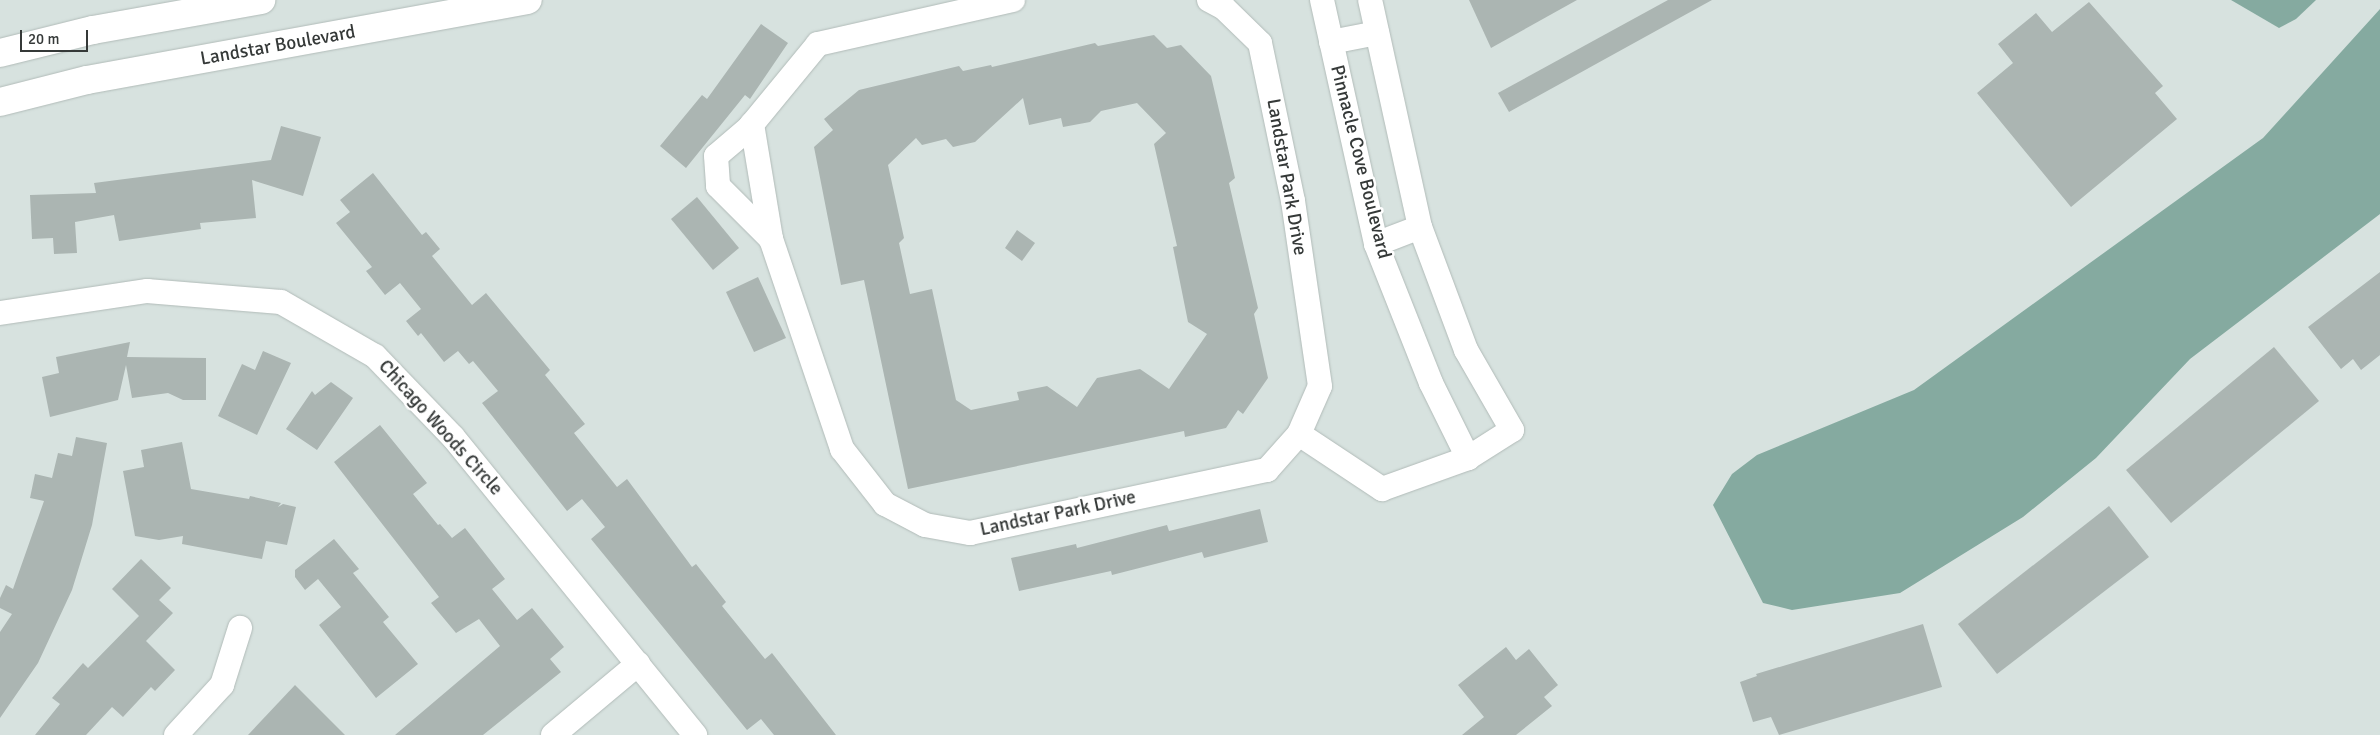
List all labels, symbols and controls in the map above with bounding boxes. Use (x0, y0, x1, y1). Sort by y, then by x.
scale bar (22, 20, 90, 52)
street label: Landstar Boulevard (199, 21, 357, 71)
text: 20 m (28, 30, 59, 48)
street label: Pinnacle Cove Boulevard (1325, 63, 1395, 261)
street label: Landstar Park Drive (1261, 97, 1311, 257)
street label: Chicago Woods Circle (373, 356, 507, 500)
street label: Landstar Park Drive (978, 486, 1138, 542)

